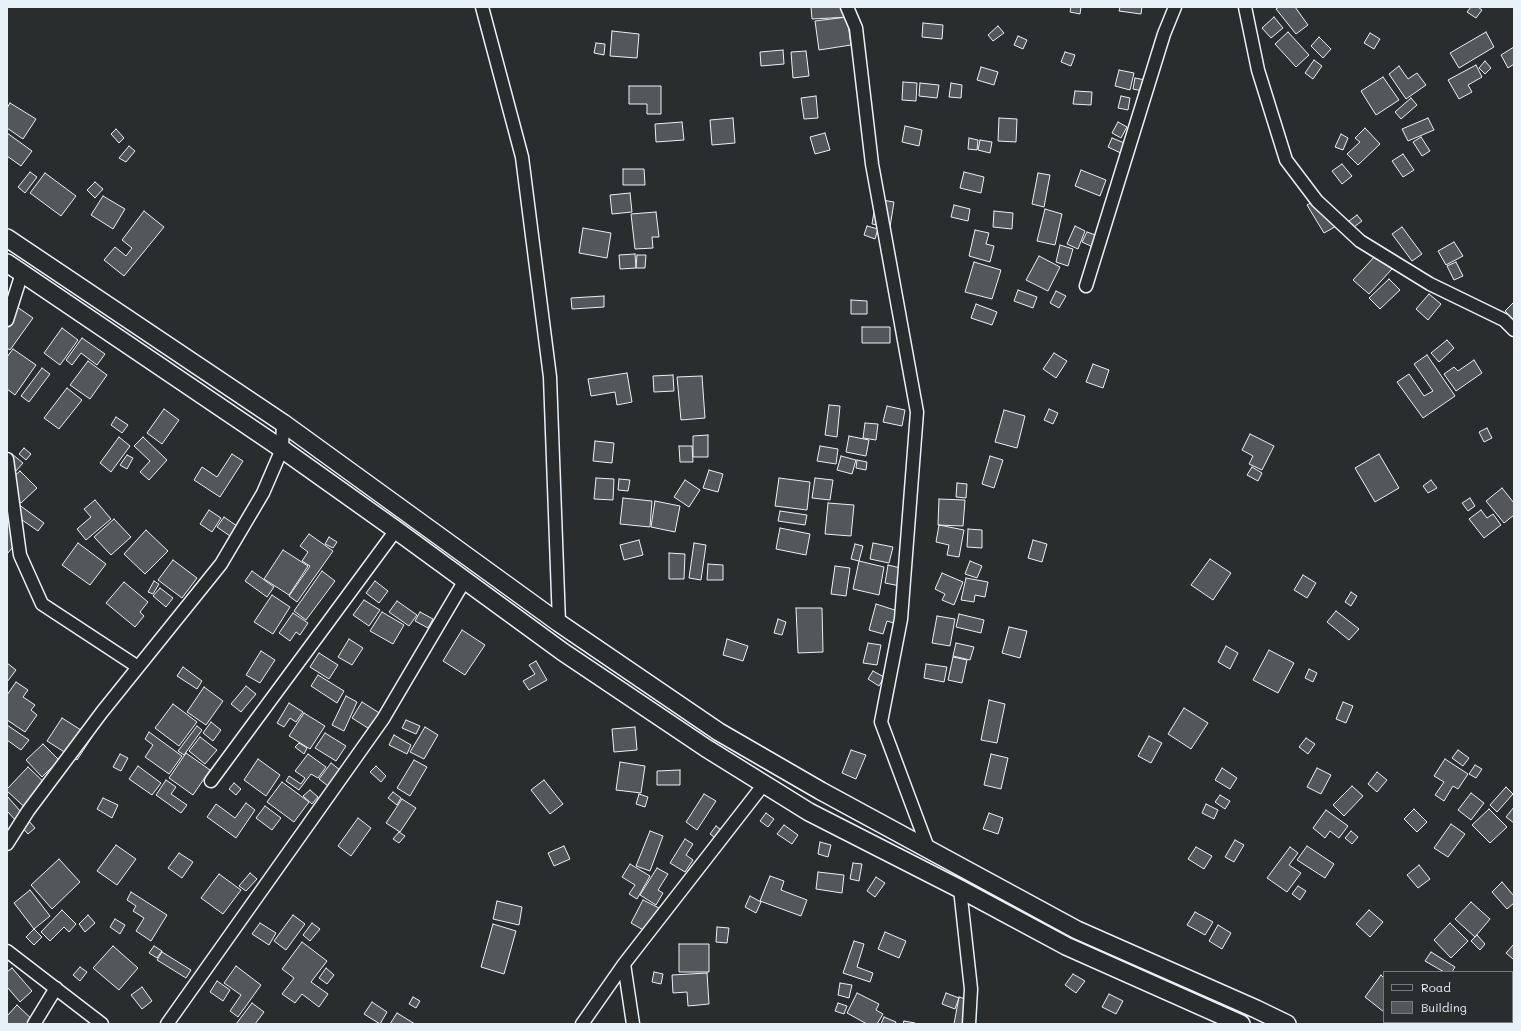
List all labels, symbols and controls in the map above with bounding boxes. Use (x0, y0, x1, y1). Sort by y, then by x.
legend (1383, 971, 1513, 1023)
text: Road (1421, 979, 1451, 995)
text: Building (1421, 999, 1467, 1015)

